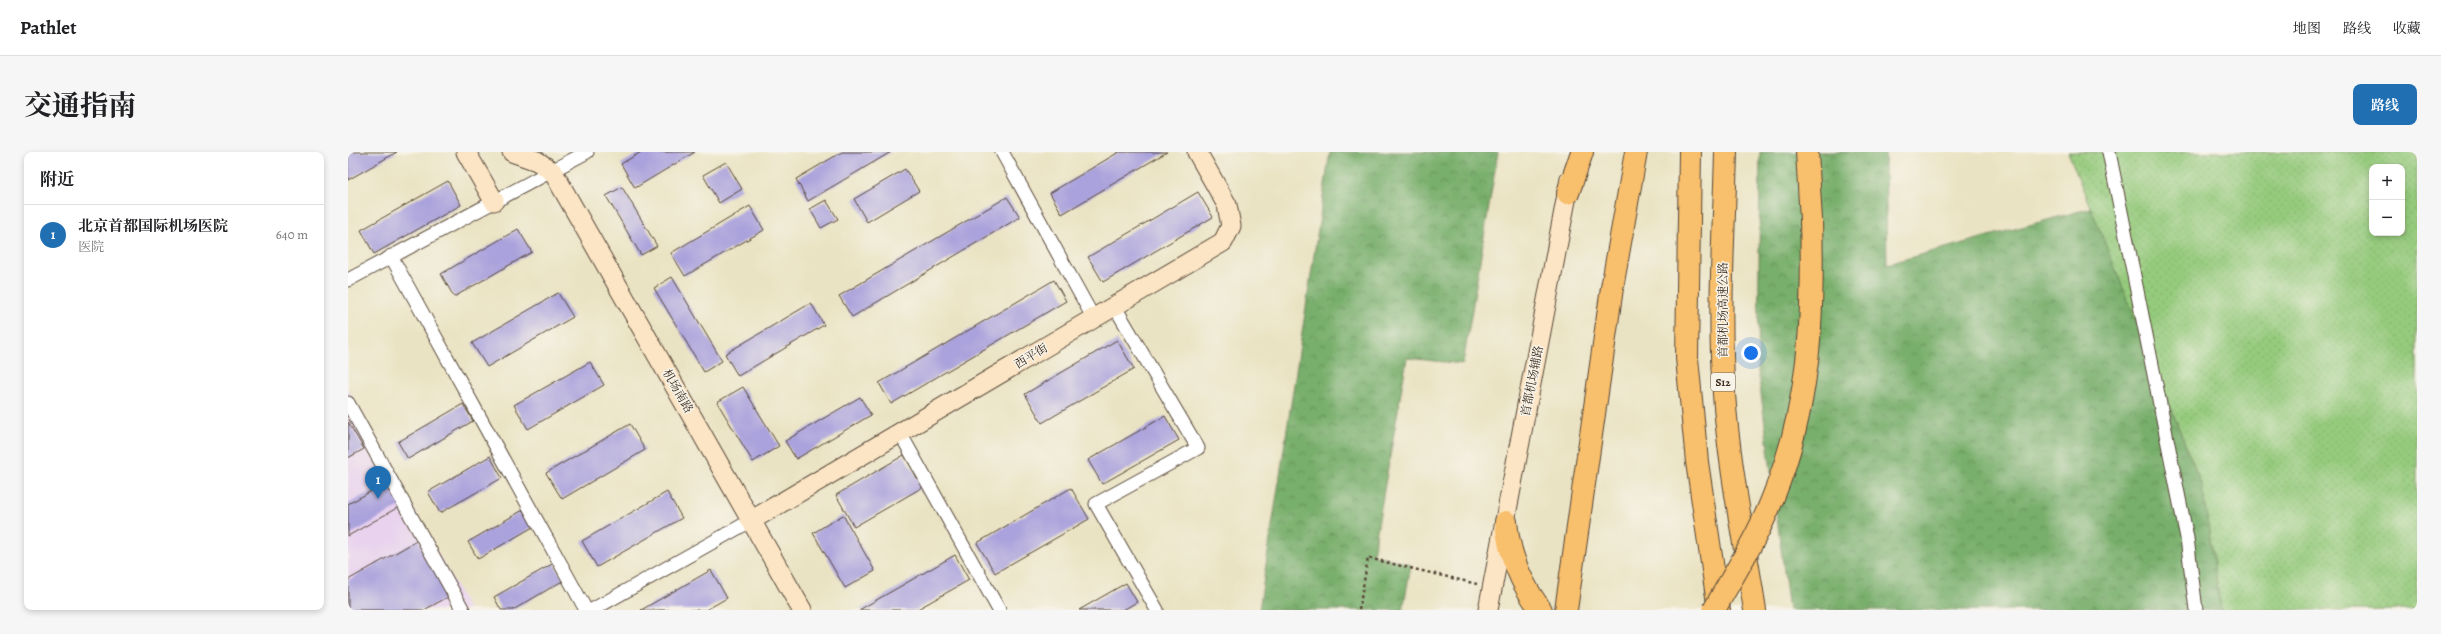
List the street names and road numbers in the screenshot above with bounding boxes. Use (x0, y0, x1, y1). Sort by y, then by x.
street label: 首都机场高速公路 (1715, 262, 1731, 358)
street label: 西平街 (1011, 339, 1051, 372)
street label: 首都机场辅路 (1517, 344, 1547, 418)
street label: 机场南路 (659, 366, 697, 416)
road number: S12 (1711, 373, 1735, 391)

